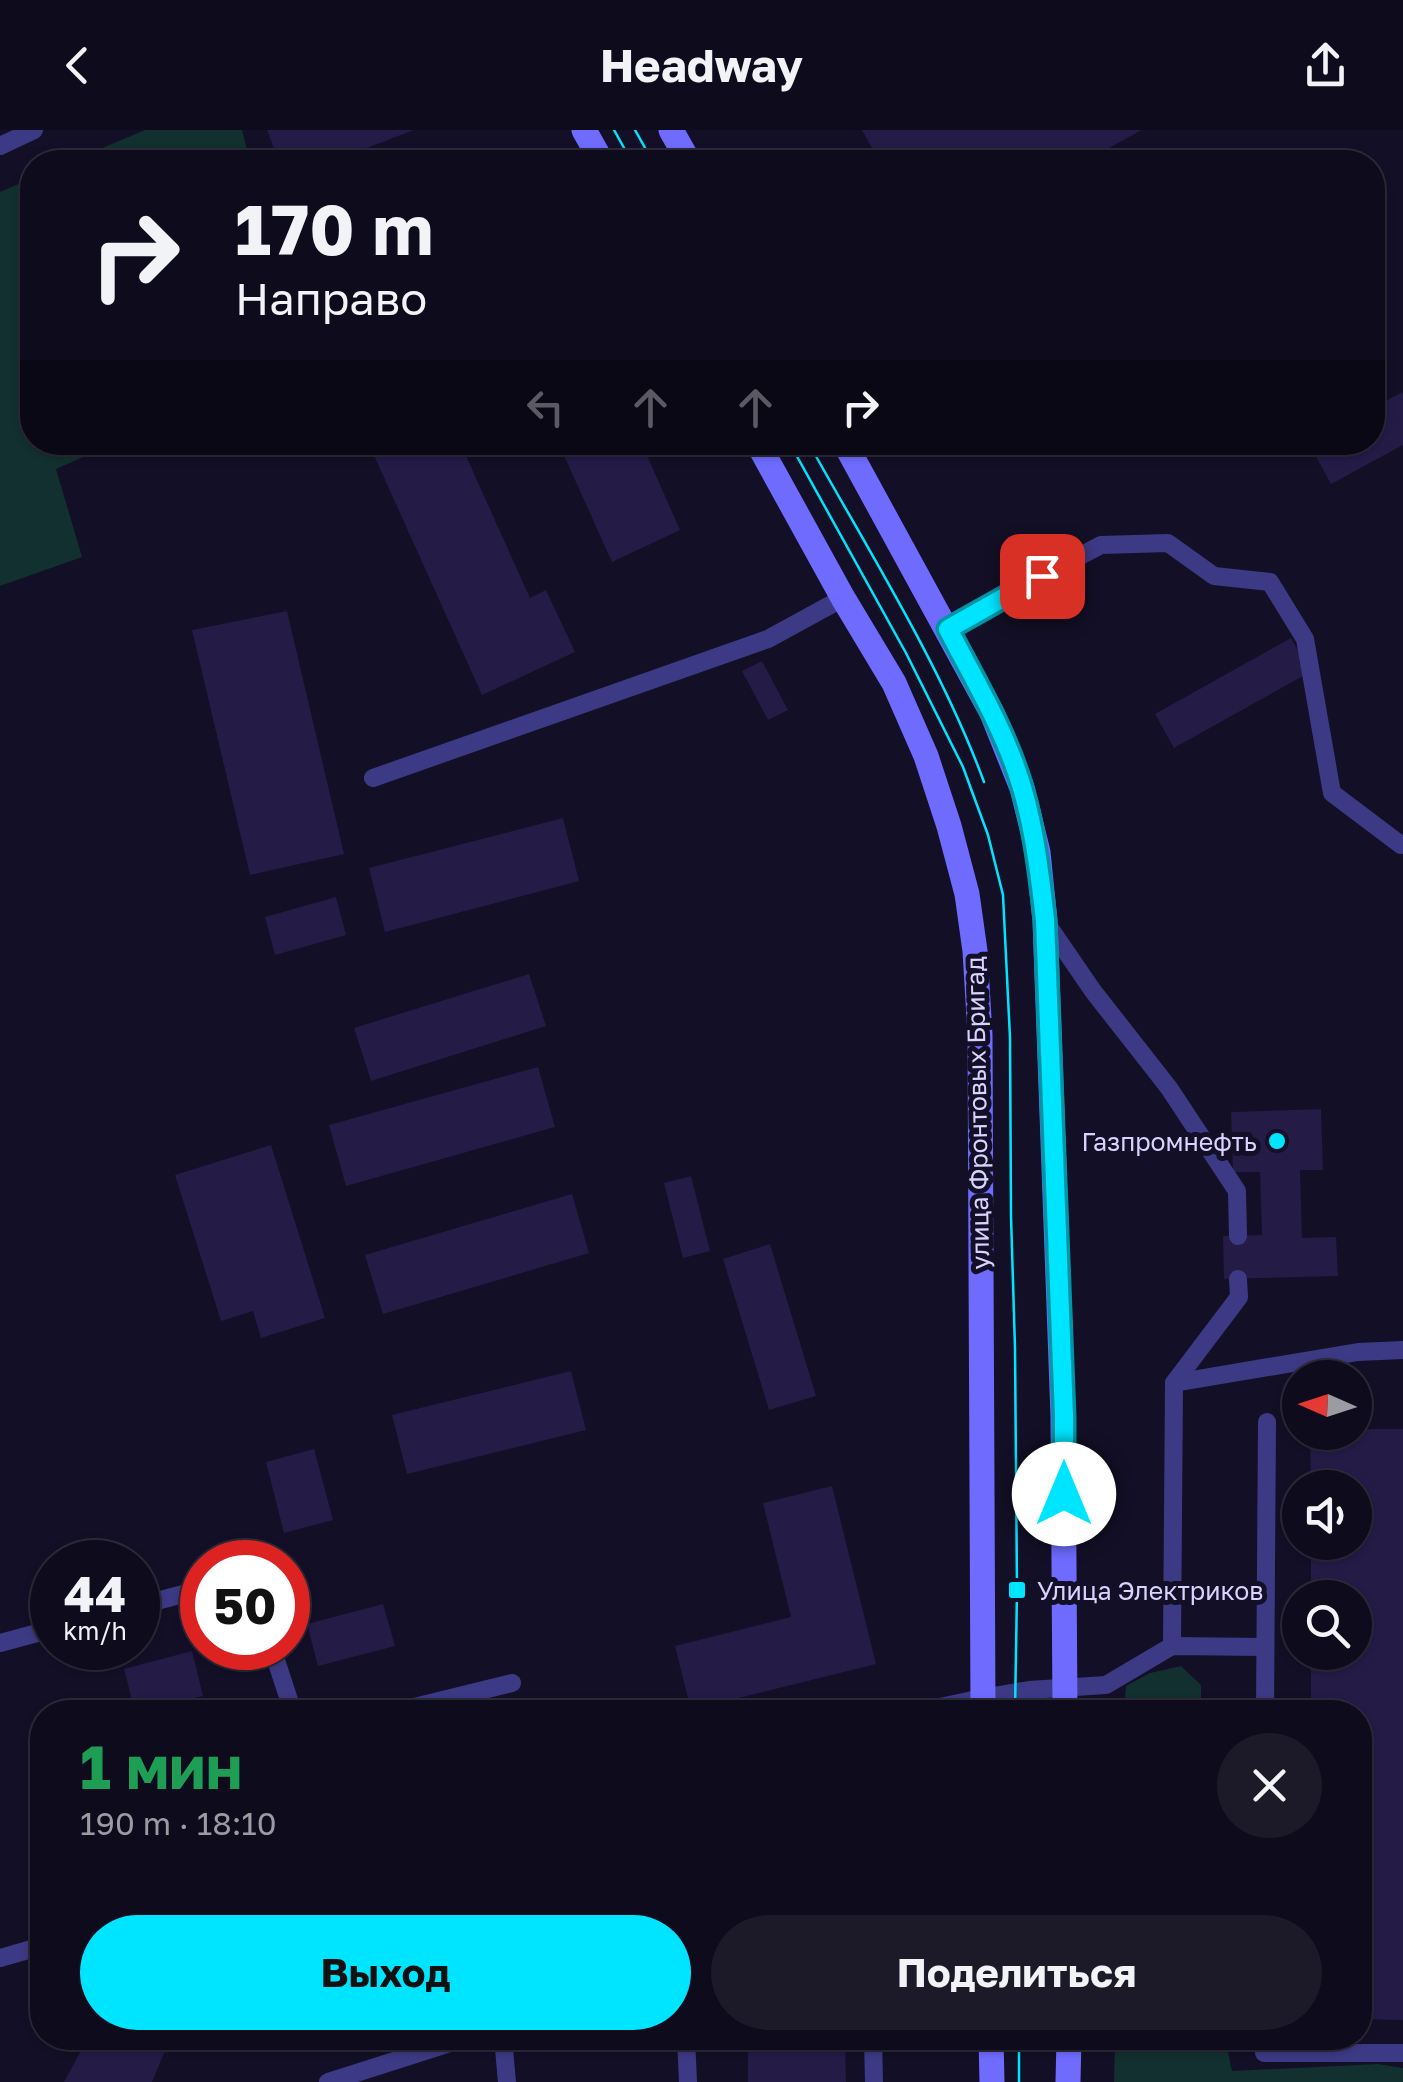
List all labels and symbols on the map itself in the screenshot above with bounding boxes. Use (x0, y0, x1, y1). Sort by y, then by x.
pin (1000, 534, 1085, 619)
street label: улица Фронтовых Бригад (959, 956, 995, 1270)
place label: Газпромнефть (1081, 1126, 1257, 1157)
marker: Газпромнефть (1266, 1130, 1288, 1152)
north arrow (1282, 1360, 1372, 1450)
position arrow (1012, 1442, 1116, 1546)
speed limit sign: 50 (180, 1540, 310, 1670)
place label: Улица Электриков (1037, 1575, 1263, 1606)
marker: Улица Электриков (1006, 1579, 1028, 1601)

